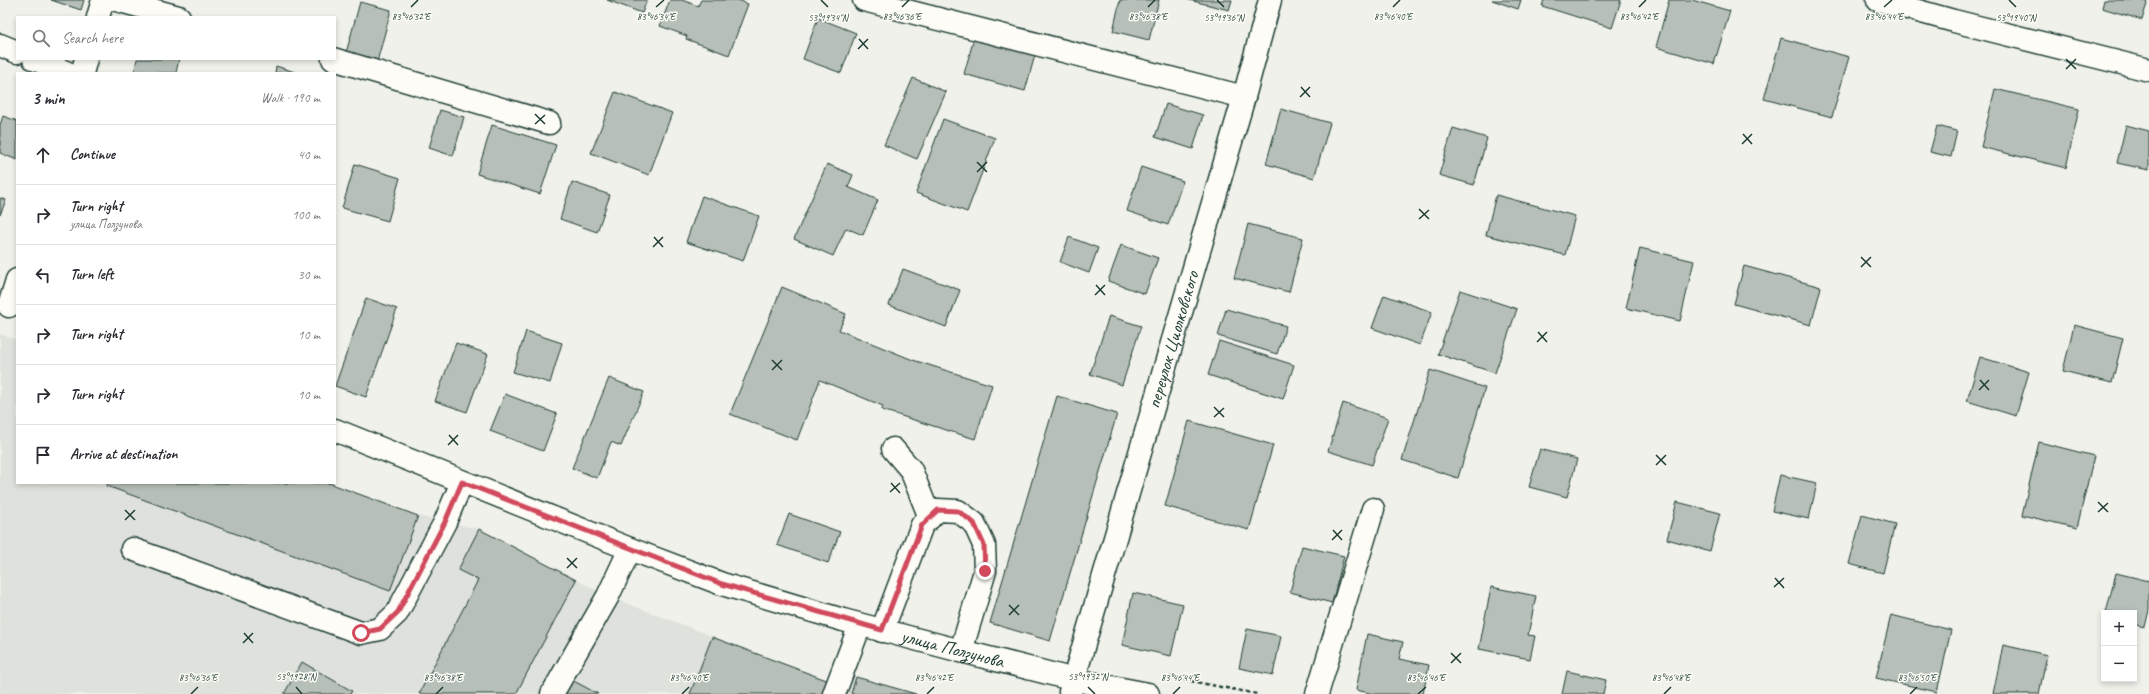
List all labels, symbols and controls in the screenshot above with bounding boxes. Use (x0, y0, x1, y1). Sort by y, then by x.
text: 83°46'32"E (392, 10, 432, 23)
text: 83°46'34"E (637, 10, 677, 23)
text: 83°46'36"E (883, 10, 923, 23)
text: 83°46'38"E (1129, 10, 1169, 23)
text: 83°46'40"E (1374, 10, 1414, 23)
text: 83°46'42"E (1620, 10, 1660, 23)
text: 83°46'44"E (1865, 10, 1905, 23)
text: 53°19'34"N (808, 11, 850, 24)
text: 53°19'36"N (1204, 11, 1246, 24)
text: 53°19'40"N (1996, 11, 2038, 24)
search box (16, 16, 336, 60)
icon: search (30, 27, 52, 49)
text: Search here (62, 29, 123, 48)
text: 3 min (32, 88, 65, 109)
text: Walk · 190 m (261, 90, 320, 106)
icon: ahead (32, 144, 54, 166)
text: Continue (70, 145, 115, 164)
text: 40 m (298, 147, 320, 163)
text: Turn right (70, 197, 123, 216)
icon: right (32, 204, 54, 226)
text: 100 m (292, 207, 320, 223)
text: улица Ползунова (70, 216, 142, 232)
icon: left (32, 264, 54, 286)
text: Turn left (70, 265, 113, 284)
text: 30 m (298, 267, 320, 283)
street label: переулок Циолковского (1142, 267, 1205, 411)
icon: right (32, 324, 54, 346)
text: Turn right (70, 325, 123, 344)
text: 10 m (298, 327, 320, 343)
icon: right (32, 384, 54, 406)
text: Turn right (70, 385, 123, 404)
text: 10 m (298, 387, 320, 403)
icon: arrive (32, 444, 54, 466)
text: Arrive at destination (70, 445, 177, 464)
route end (976, 562, 994, 580)
map controls (2101, 610, 2137, 682)
button: + (2101, 610, 2137, 646)
route start (352, 624, 370, 642)
street label: улица Ползунова (898, 624, 1008, 674)
button: − (2101, 646, 2137, 682)
text: 53°19'28"N (276, 670, 318, 683)
text: 53°19'32"N (1068, 670, 1110, 683)
text: 83°46'36"E (179, 671, 219, 684)
text: 83°46'38"E (424, 671, 464, 684)
text: 83°46'40"E (670, 671, 710, 684)
text: 83°46'42"E (915, 671, 955, 684)
text: 83°46'44"E (1161, 671, 1201, 684)
text: 83°46'46"E (1407, 671, 1447, 684)
text: 83°46'48"E (1652, 671, 1692, 684)
text: 83°46'50"E (1898, 671, 1938, 684)

